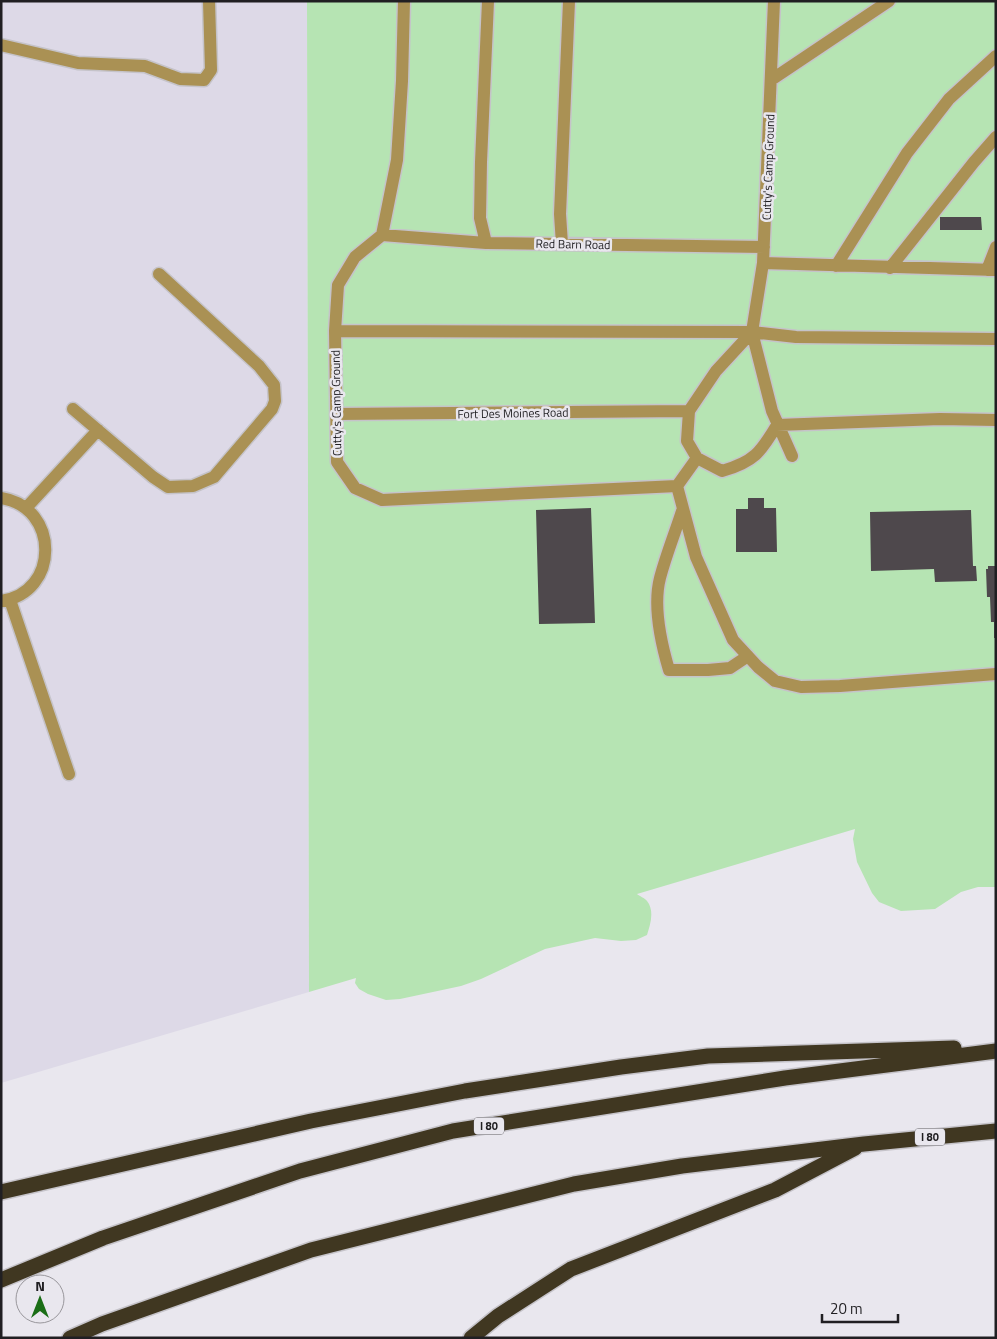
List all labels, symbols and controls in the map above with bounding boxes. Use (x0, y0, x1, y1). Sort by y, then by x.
street label: Cutty's Camp Ground (757, 114, 779, 220)
street label: Red Barn Road (535, 234, 611, 254)
street label: Cutty's Camp Ground (326, 350, 346, 456)
street label: Fort Des Moines Road (457, 403, 569, 423)
road number: I 80 (474, 1118, 504, 1134)
road number: I 80 (915, 1128, 945, 1146)
north arrow (15, 1274, 65, 1324)
text: N (35, 1275, 45, 1296)
scale bar (822, 1292, 898, 1324)
text: 20 m (830, 1297, 863, 1320)

